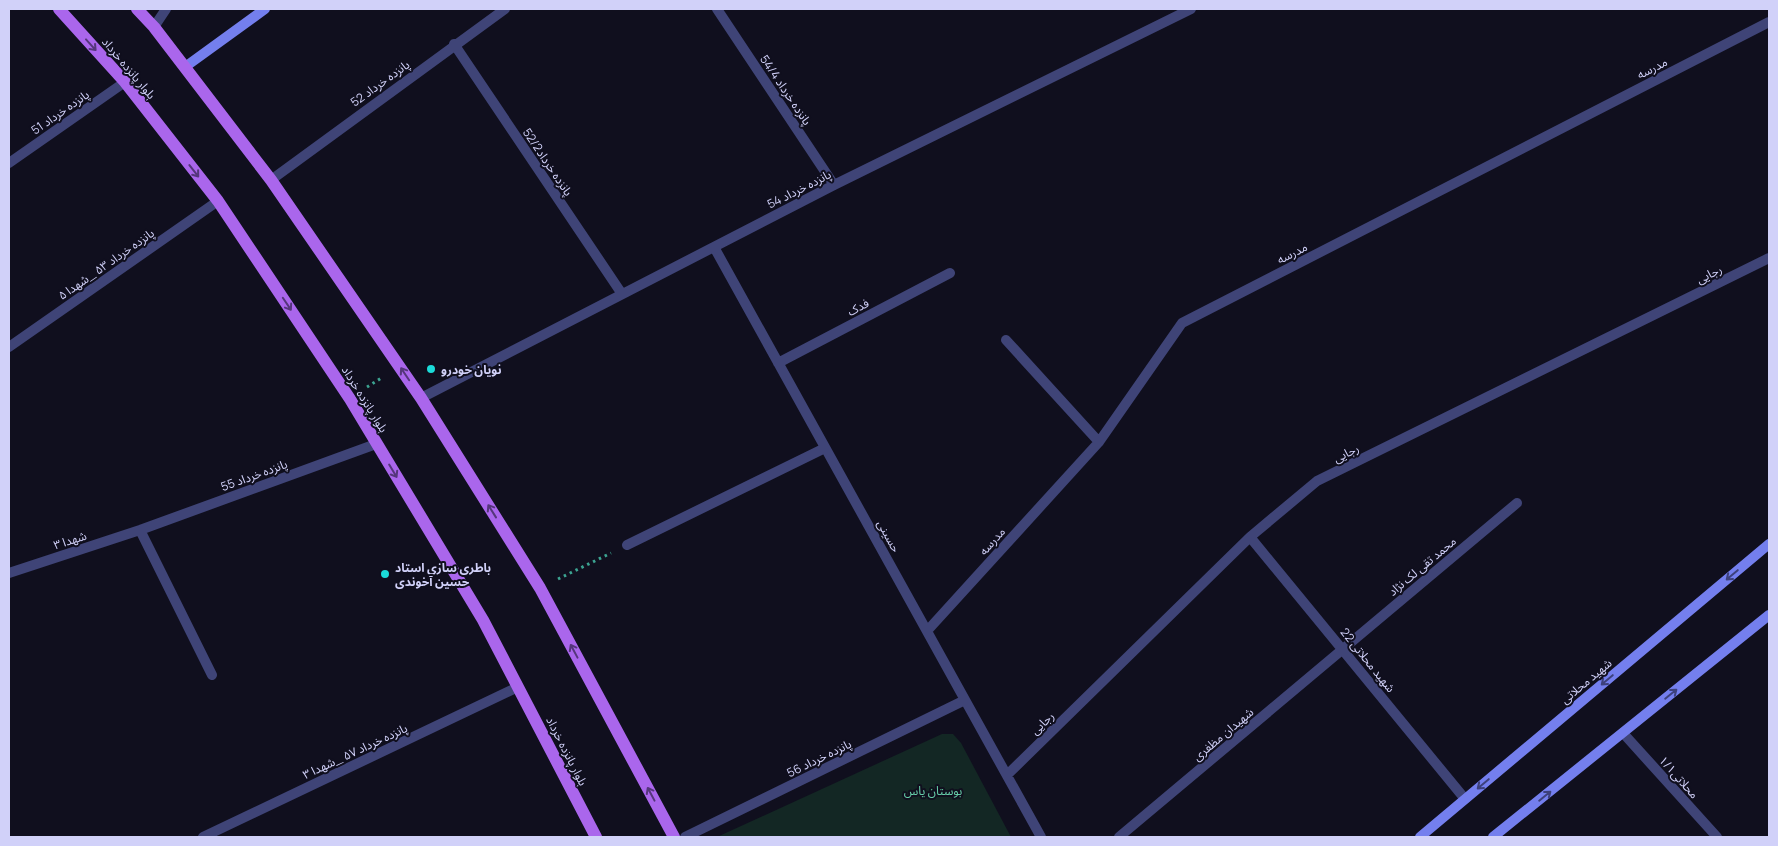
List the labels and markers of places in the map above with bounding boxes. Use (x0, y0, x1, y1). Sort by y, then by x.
place label: نویان خودرو (441, 361, 502, 378)
marker: نویان خودرو (425, 363, 437, 375)
place label: باطری سازی استاد حسین آخوندی (395, 559, 491, 590)
marker: باطری سازی استاد حسین آخوندی (379, 568, 391, 580)

